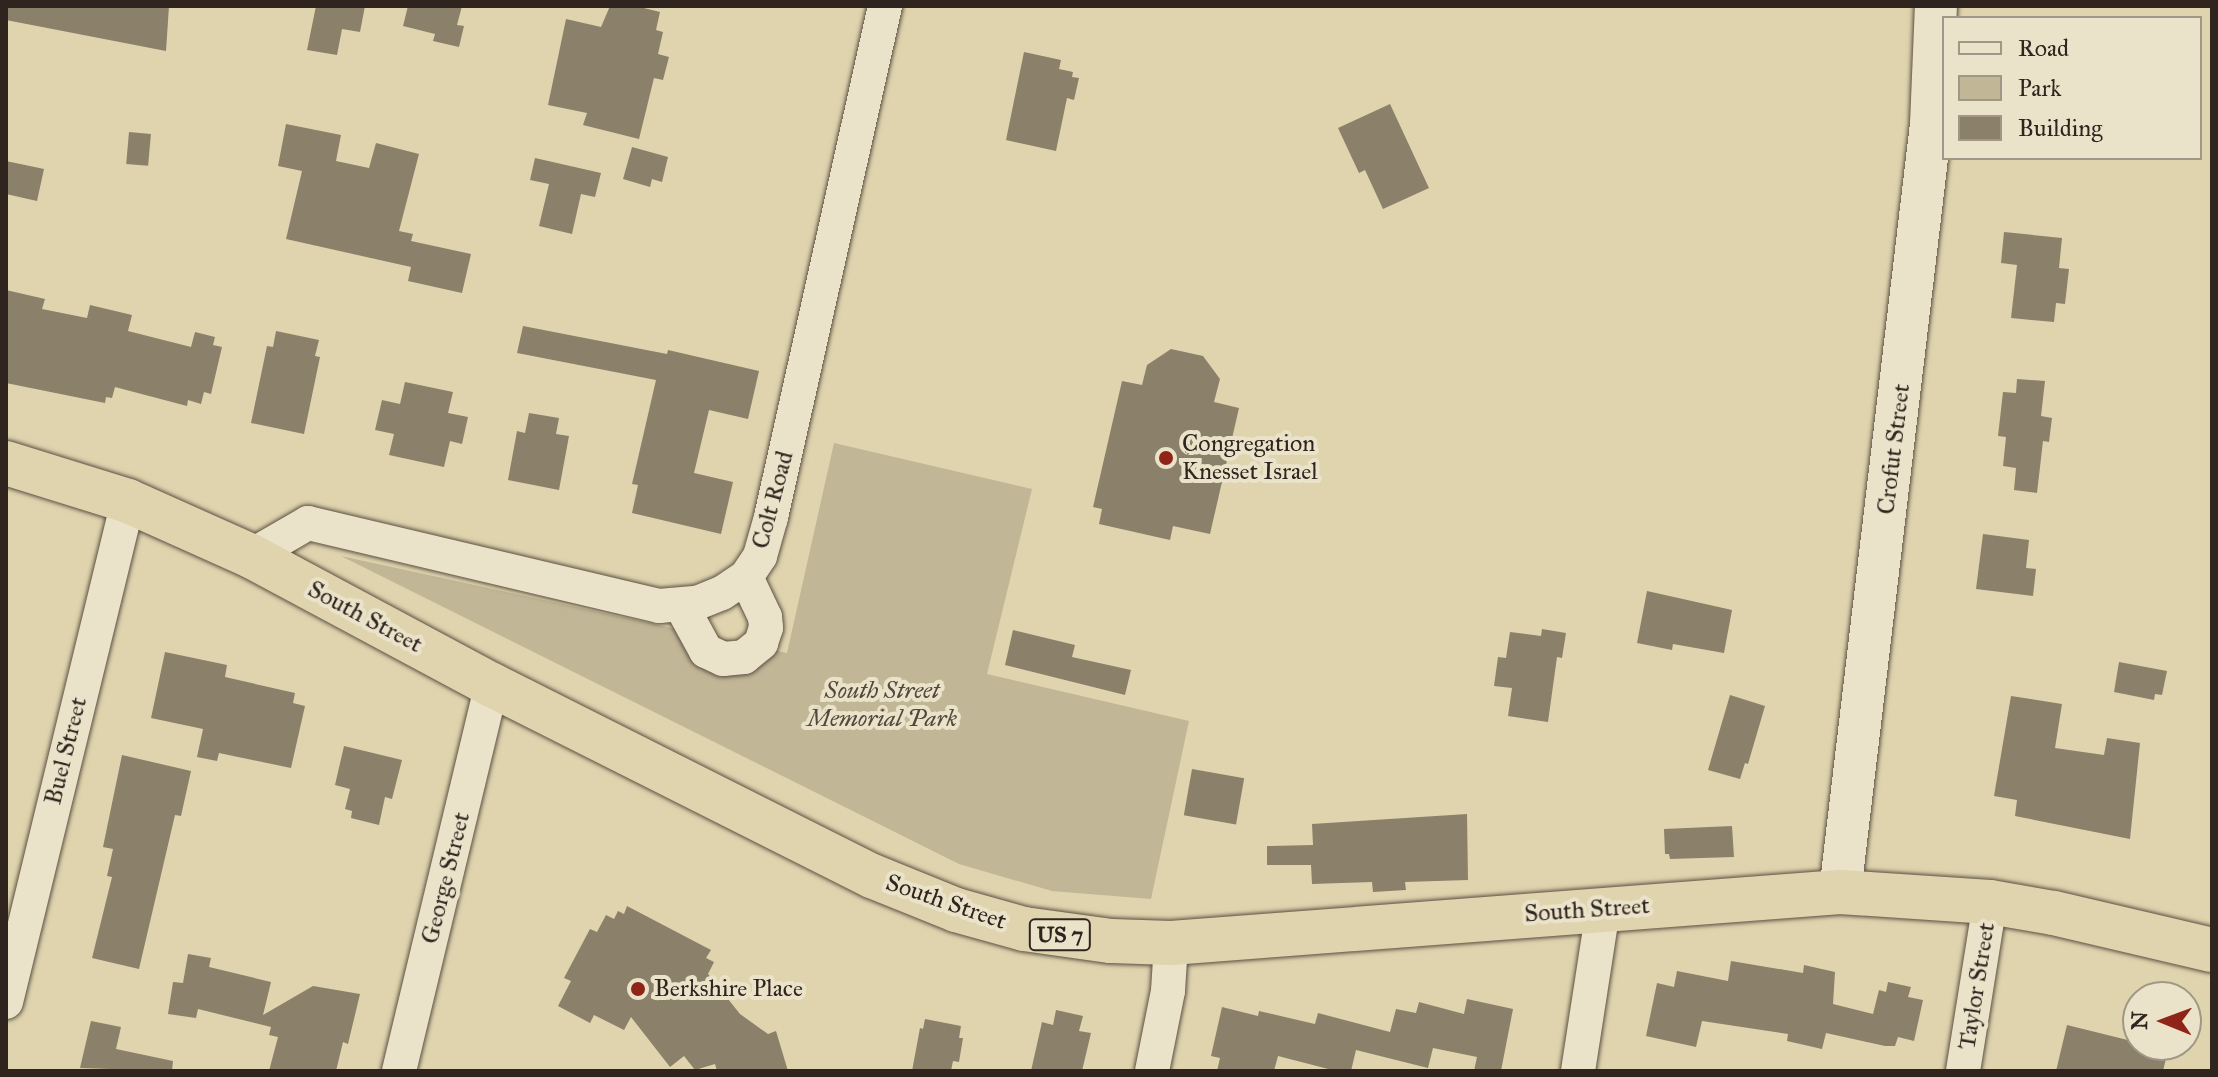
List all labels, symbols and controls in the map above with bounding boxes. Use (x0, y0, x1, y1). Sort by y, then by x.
legend (1942, 16, 2202, 160)
text: Road (2018, 33, 2069, 63)
text: Park (2018, 73, 2061, 103)
text: Building (2018, 113, 2103, 143)
street label: Crofut Street (1872, 382, 1916, 516)
place label: Congregation Knesset Israel (1182, 430, 1318, 486)
street label: Colt Road (746, 448, 800, 552)
marker: Congregation Knesset Israel (1157, 449, 1175, 467)
street label: South Street (303, 575, 427, 659)
park label: South Street Memorial Park (807, 677, 957, 733)
street label: Buel Street (39, 694, 93, 808)
street label: George Street (416, 809, 476, 947)
street label: South Street (882, 868, 1010, 936)
street label: South Street (1523, 891, 1651, 929)
road number: US 7 (1028, 917, 1092, 953)
street label: Taylor Street (1953, 920, 2001, 1052)
place label: Berkshire Place (654, 975, 803, 1003)
marker: Berkshire Place (629, 980, 647, 998)
north arrow (2122, 981, 2202, 1061)
text: N (2126, 1011, 2153, 1030)

